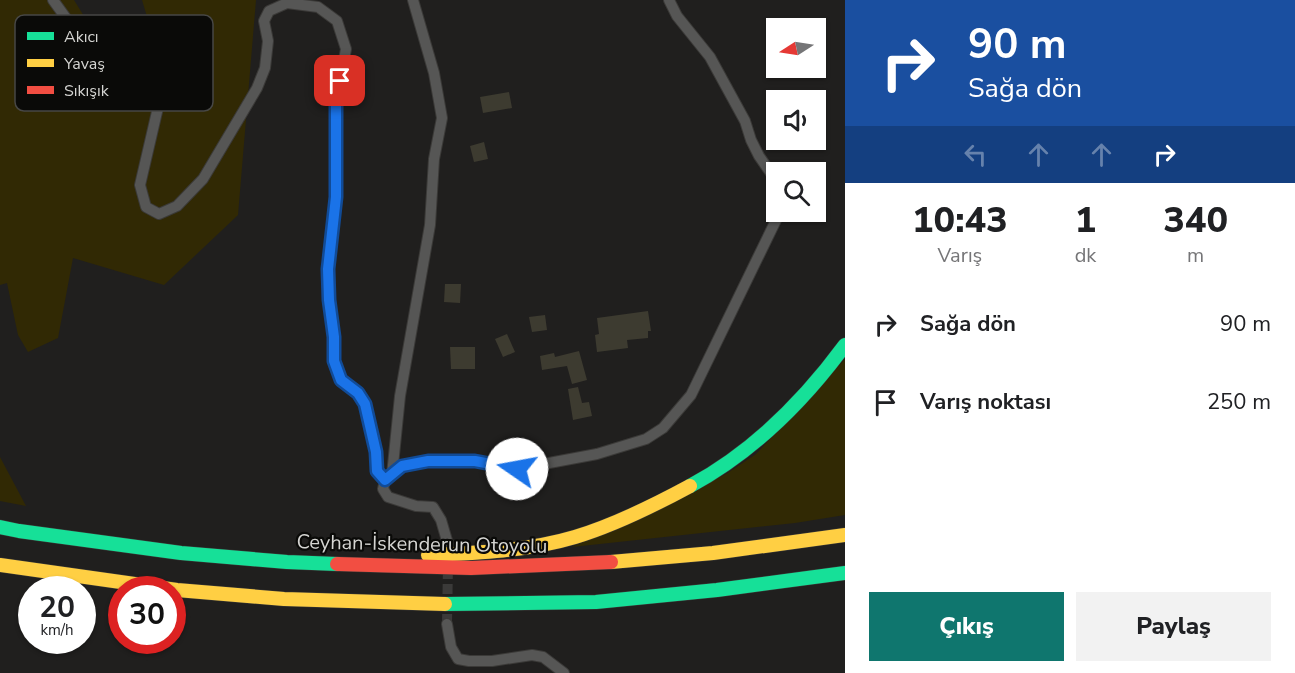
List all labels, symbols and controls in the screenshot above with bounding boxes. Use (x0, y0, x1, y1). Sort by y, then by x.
legend (15, 15, 213, 111)
text: 90 m (968, 16, 1067, 73)
north arrow (766, 18, 826, 78)
map controls (766, 18, 826, 222)
icon: right (869, 24, 947, 102)
text: Akıcı (64, 26, 99, 48)
text: Yavaş (63, 53, 105, 75)
pin (314, 55, 365, 106)
icon: arrive (323, 64, 356, 97)
text: Sağa dön (968, 70, 1082, 107)
text: Sıkışık (64, 80, 110, 102)
button: sound (766, 90, 826, 150)
icon: left (959, 138, 992, 171)
icon: ahead (1022, 138, 1055, 171)
icon: ahead (1085, 138, 1118, 171)
icon: right (1148, 138, 1181, 171)
button: search (766, 162, 826, 222)
text: 10:43 (912, 196, 1008, 245)
text: 1 (1075, 196, 1096, 245)
text: 340 (1163, 196, 1228, 245)
text: Varış (937, 242, 982, 269)
text: dk (1075, 242, 1096, 269)
text: m (1187, 242, 1204, 269)
icon: right (869, 308, 902, 341)
text: Sağa dön (920, 309, 1016, 339)
text: 90 m (1220, 309, 1271, 339)
icon: arrive (869, 386, 902, 419)
text: Varış noktası (920, 387, 1051, 417)
text: 250 m (1207, 387, 1271, 417)
position arrow (485, 437, 549, 501)
street label: Ceyhan-İskenderun Otoyolu (296, 528, 548, 560)
speed limit sign: 30 (108, 576, 186, 654)
text: 20 (39, 587, 75, 628)
button: Çıkış (869, 592, 1064, 661)
button: Paylaş (1076, 592, 1271, 661)
text: km/h (40, 620, 74, 640)

